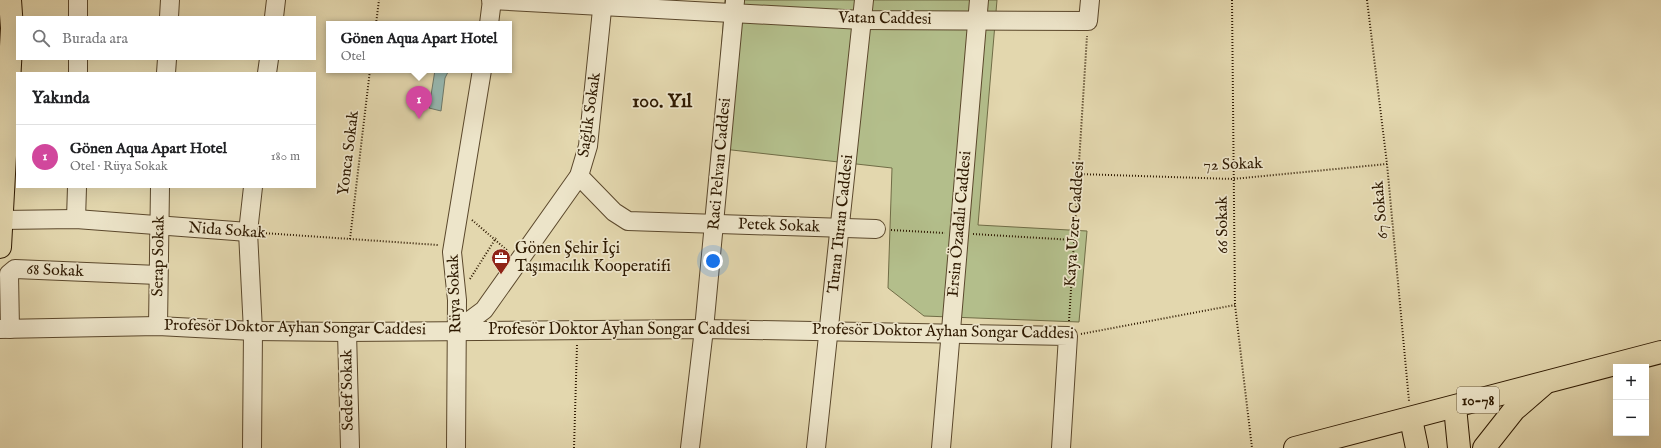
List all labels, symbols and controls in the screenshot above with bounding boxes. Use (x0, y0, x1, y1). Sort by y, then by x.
street label: Vatan Caddesi (837, 8, 932, 30)
search box (16, 16, 316, 60)
popup (326, 21, 512, 73)
icon: search (30, 27, 52, 49)
text: Burada ara (62, 29, 128, 48)
text: Gönen Aqua Apart Hotel (341, 29, 497, 48)
text: Otel (341, 48, 365, 65)
street label: Sağlık Sokak (574, 71, 606, 159)
pin: 1 (406, 86, 432, 119)
text: Yakında (32, 88, 90, 109)
district label: 100. Yıl (632, 89, 693, 114)
street label: Raci Pelvan Caddesi (704, 97, 736, 231)
street label: Yonca Sokak (334, 109, 364, 196)
text: Gönen Aqua Apart Hotel (70, 139, 227, 158)
text: 1 (43, 148, 47, 165)
text: 180 m (271, 148, 300, 165)
street label: Ersin Özadalı Caddesi (943, 150, 976, 298)
street label: Turan Turan Caddesi (824, 154, 858, 294)
street label: 72 Sokak (1203, 154, 1263, 176)
text: Otel · Rüya Sokak (70, 158, 168, 175)
street label: Kaya Uzer Caddesi (1061, 160, 1089, 288)
street label: 67 Sokak (1368, 180, 1394, 240)
street label: 66 Sokak (1212, 196, 1234, 254)
street label: Serap Sokak (148, 215, 170, 297)
street label: Petek Sokak (738, 215, 821, 237)
street label: Nida Sokak (187, 218, 267, 244)
place label: Gönen Şehir İçi Taşımacılık Kooperatifi (515, 237, 671, 277)
office icon: Gönen Şehir İçi Taşımacılık Kooperatifi (490, 247, 512, 275)
your location (703, 251, 723, 271)
street label: Rüya Sokak (444, 254, 466, 334)
street label: 68 Sokak (26, 260, 84, 282)
street label: Profesör Doktor Ayhan Songar Caddesi (164, 316, 426, 340)
street label: Profesör Doktor Ayhan Songar Caddesi (488, 320, 750, 340)
street label: Profesör Doktor Ayhan Songar Caddesi (812, 320, 1074, 344)
street label: Sedef Sokak (337, 349, 359, 431)
map controls (1613, 364, 1649, 436)
button: + (1613, 364, 1649, 400)
road number: 10-78 (1457, 387, 1499, 413)
button: − (1613, 400, 1649, 436)

